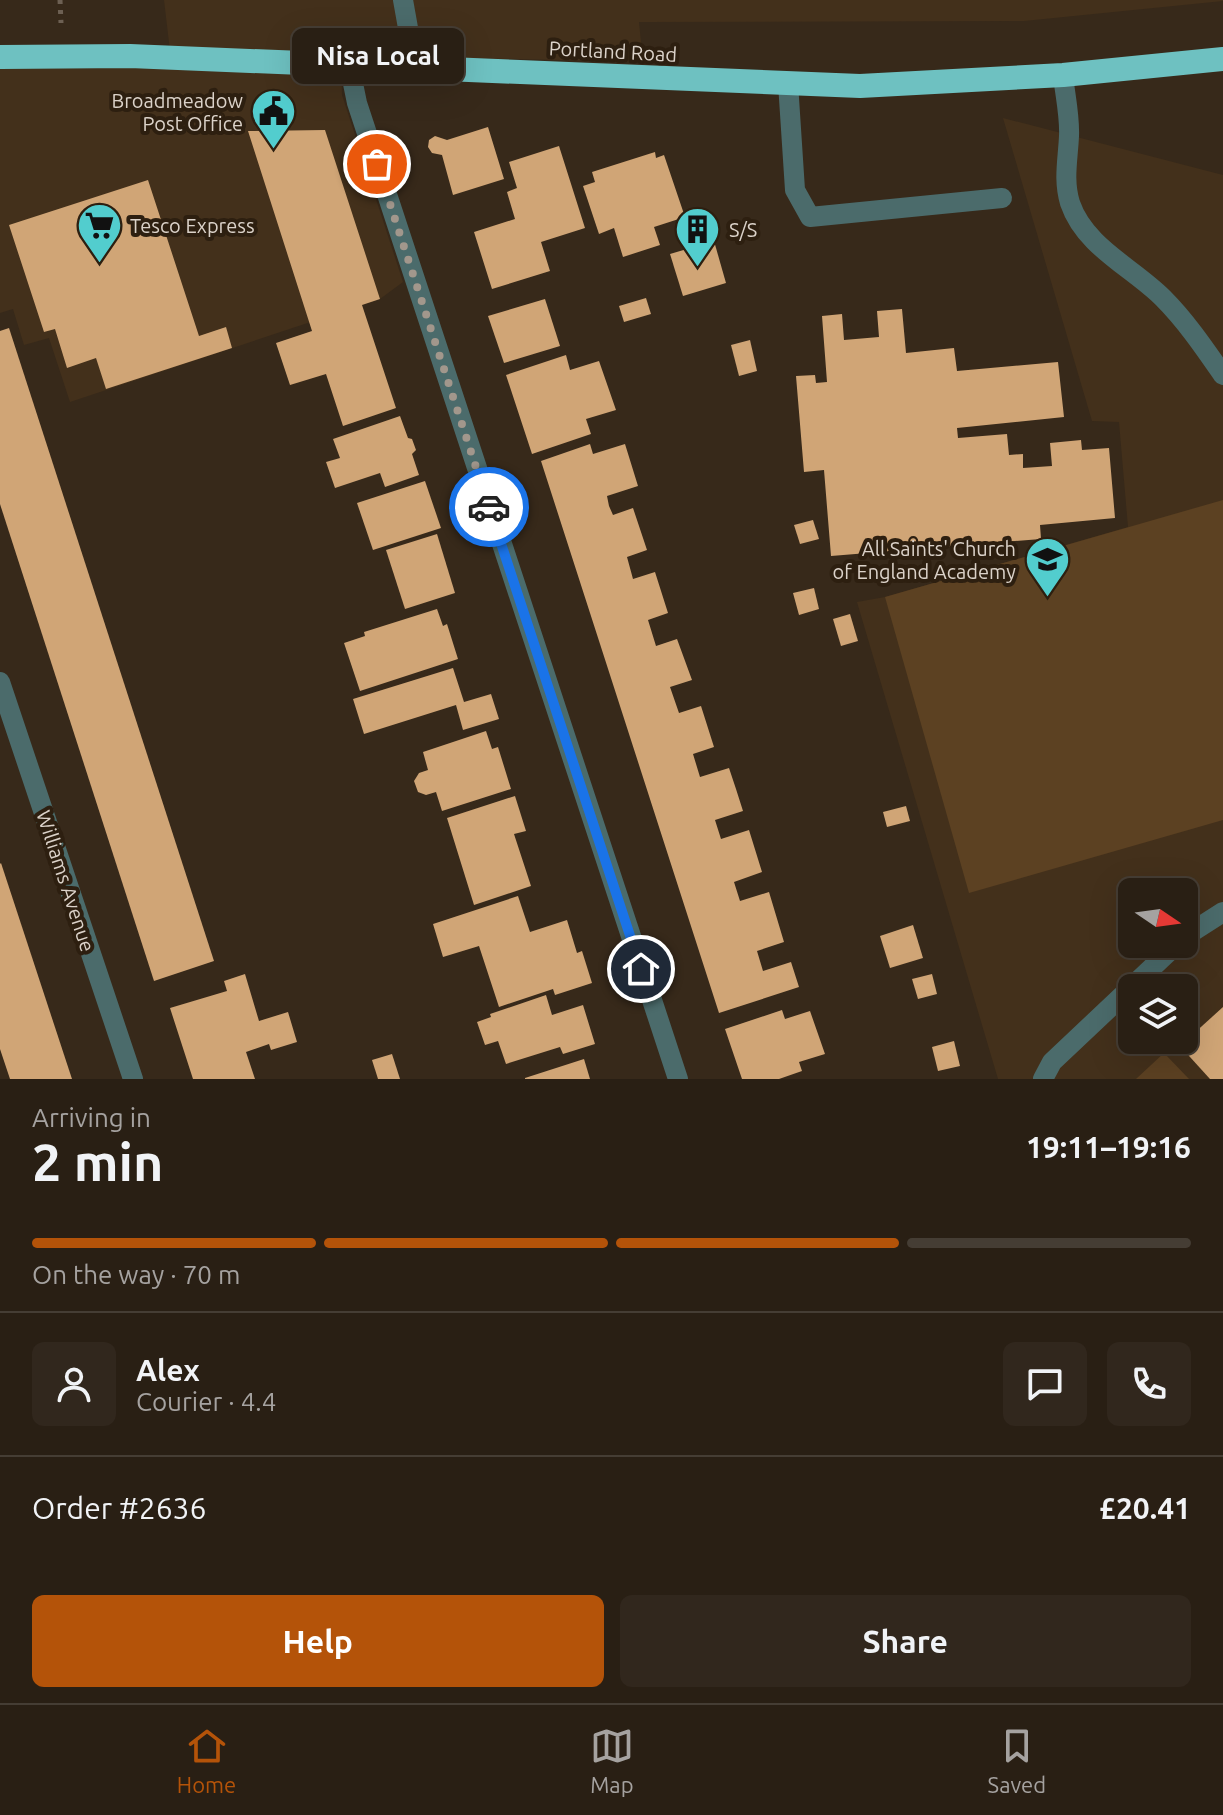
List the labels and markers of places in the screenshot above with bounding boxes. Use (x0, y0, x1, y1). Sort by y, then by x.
callout: Nisa Local (291, 28, 463, 84)
public building icon: Broadmeadow Post Office (250, 88, 298, 151)
place label: Broadmeadow Post Office (112, 89, 243, 135)
pin (343, 130, 411, 198)
supermarket icon: Tesco Express (75, 201, 123, 264)
building icon: S/S (674, 205, 722, 268)
place label: Tesco Express (130, 214, 255, 237)
place label: S/S (729, 218, 757, 241)
school or university icon: All Saints' Church of England Academy (1023, 536, 1071, 599)
place label: All Saints' Church of England Academy (833, 537, 1016, 583)
pin (607, 935, 675, 1003)

